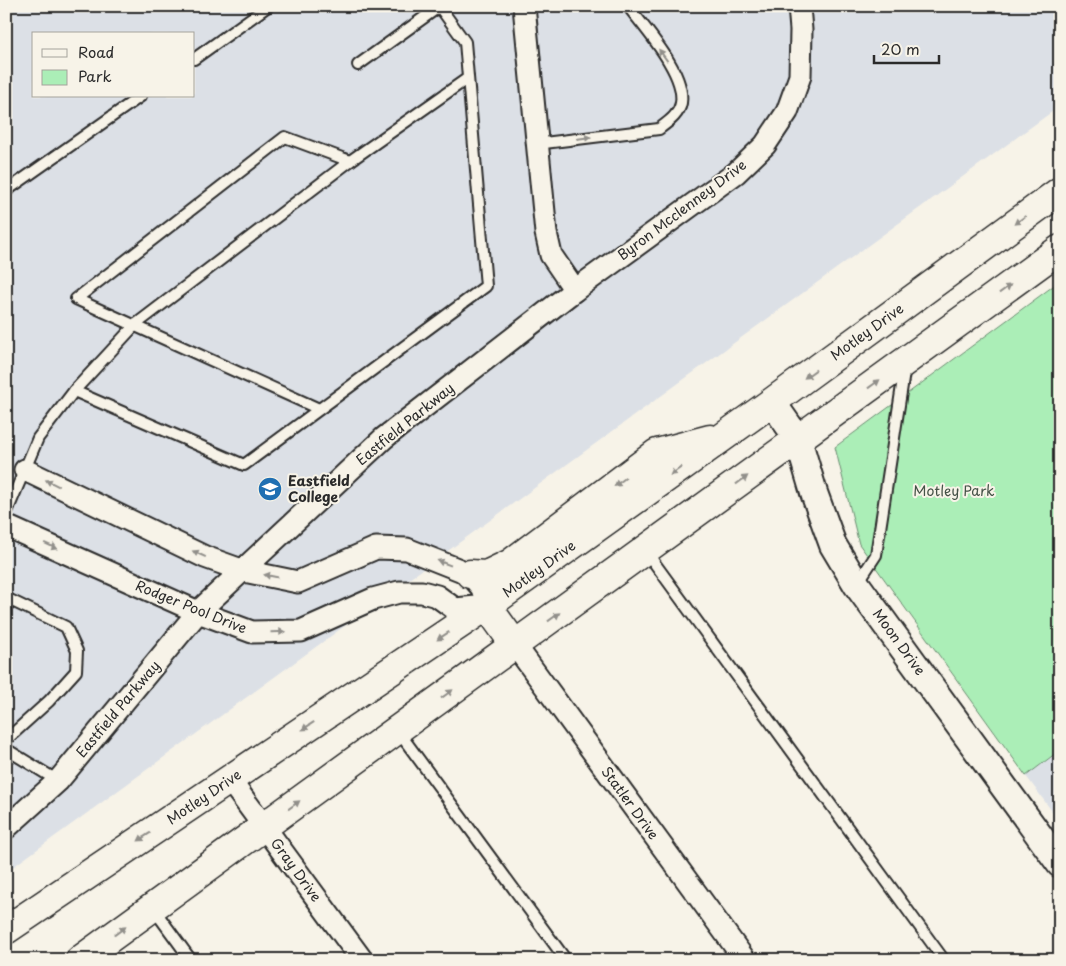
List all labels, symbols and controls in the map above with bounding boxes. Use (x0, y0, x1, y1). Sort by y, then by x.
legend (32, 32, 195, 98)
scale bar (874, 32, 938, 64)
text: 20 m (881, 37, 920, 60)
text: Road (78, 40, 114, 63)
one-way arrow (658, 48, 668, 62)
text: Park (78, 64, 112, 87)
one-way arrow (576, 134, 592, 142)
street label: Byron Mcclenney Drive (613, 154, 750, 265)
one-way arrow (1013, 215, 1027, 225)
one-way arrow (998, 283, 1011, 294)
street label: Motley Drive (826, 298, 908, 365)
one-way arrow (803, 369, 817, 379)
street label: Eastfield Parkway (351, 377, 458, 470)
one-way arrow (867, 379, 880, 389)
one-way arrow (669, 466, 682, 476)
place label: Eastfield College (288, 470, 350, 507)
one-way arrow (735, 475, 749, 485)
school or university icon: Eastfield College (257, 476, 283, 502)
one-way arrow (614, 476, 627, 487)
one-way arrow (45, 479, 59, 487)
park label: Motley Park (913, 480, 995, 501)
street label: Motley Drive (498, 535, 580, 602)
one-way arrow (44, 543, 58, 551)
one-way arrow (191, 549, 206, 558)
one-way arrow (436, 559, 451, 566)
one-way arrow (263, 572, 278, 580)
street label: Rodger Pool Drive (132, 575, 250, 638)
street label: Moon Drive (868, 604, 931, 679)
one-way arrow (547, 612, 561, 622)
one-way arrow (270, 627, 286, 635)
one-way arrow (436, 631, 450, 641)
street label: Eastfield Parkway (71, 656, 165, 762)
one-way arrow (440, 689, 454, 699)
one-way arrow (301, 721, 315, 731)
street label: Statler Drive (597, 762, 664, 844)
street label: Motley Drive (162, 764, 245, 829)
one-way arrow (287, 800, 301, 810)
one-way arrow (138, 832, 151, 842)
street label: Gray Drive (266, 833, 327, 906)
one-way arrow (113, 926, 126, 936)

